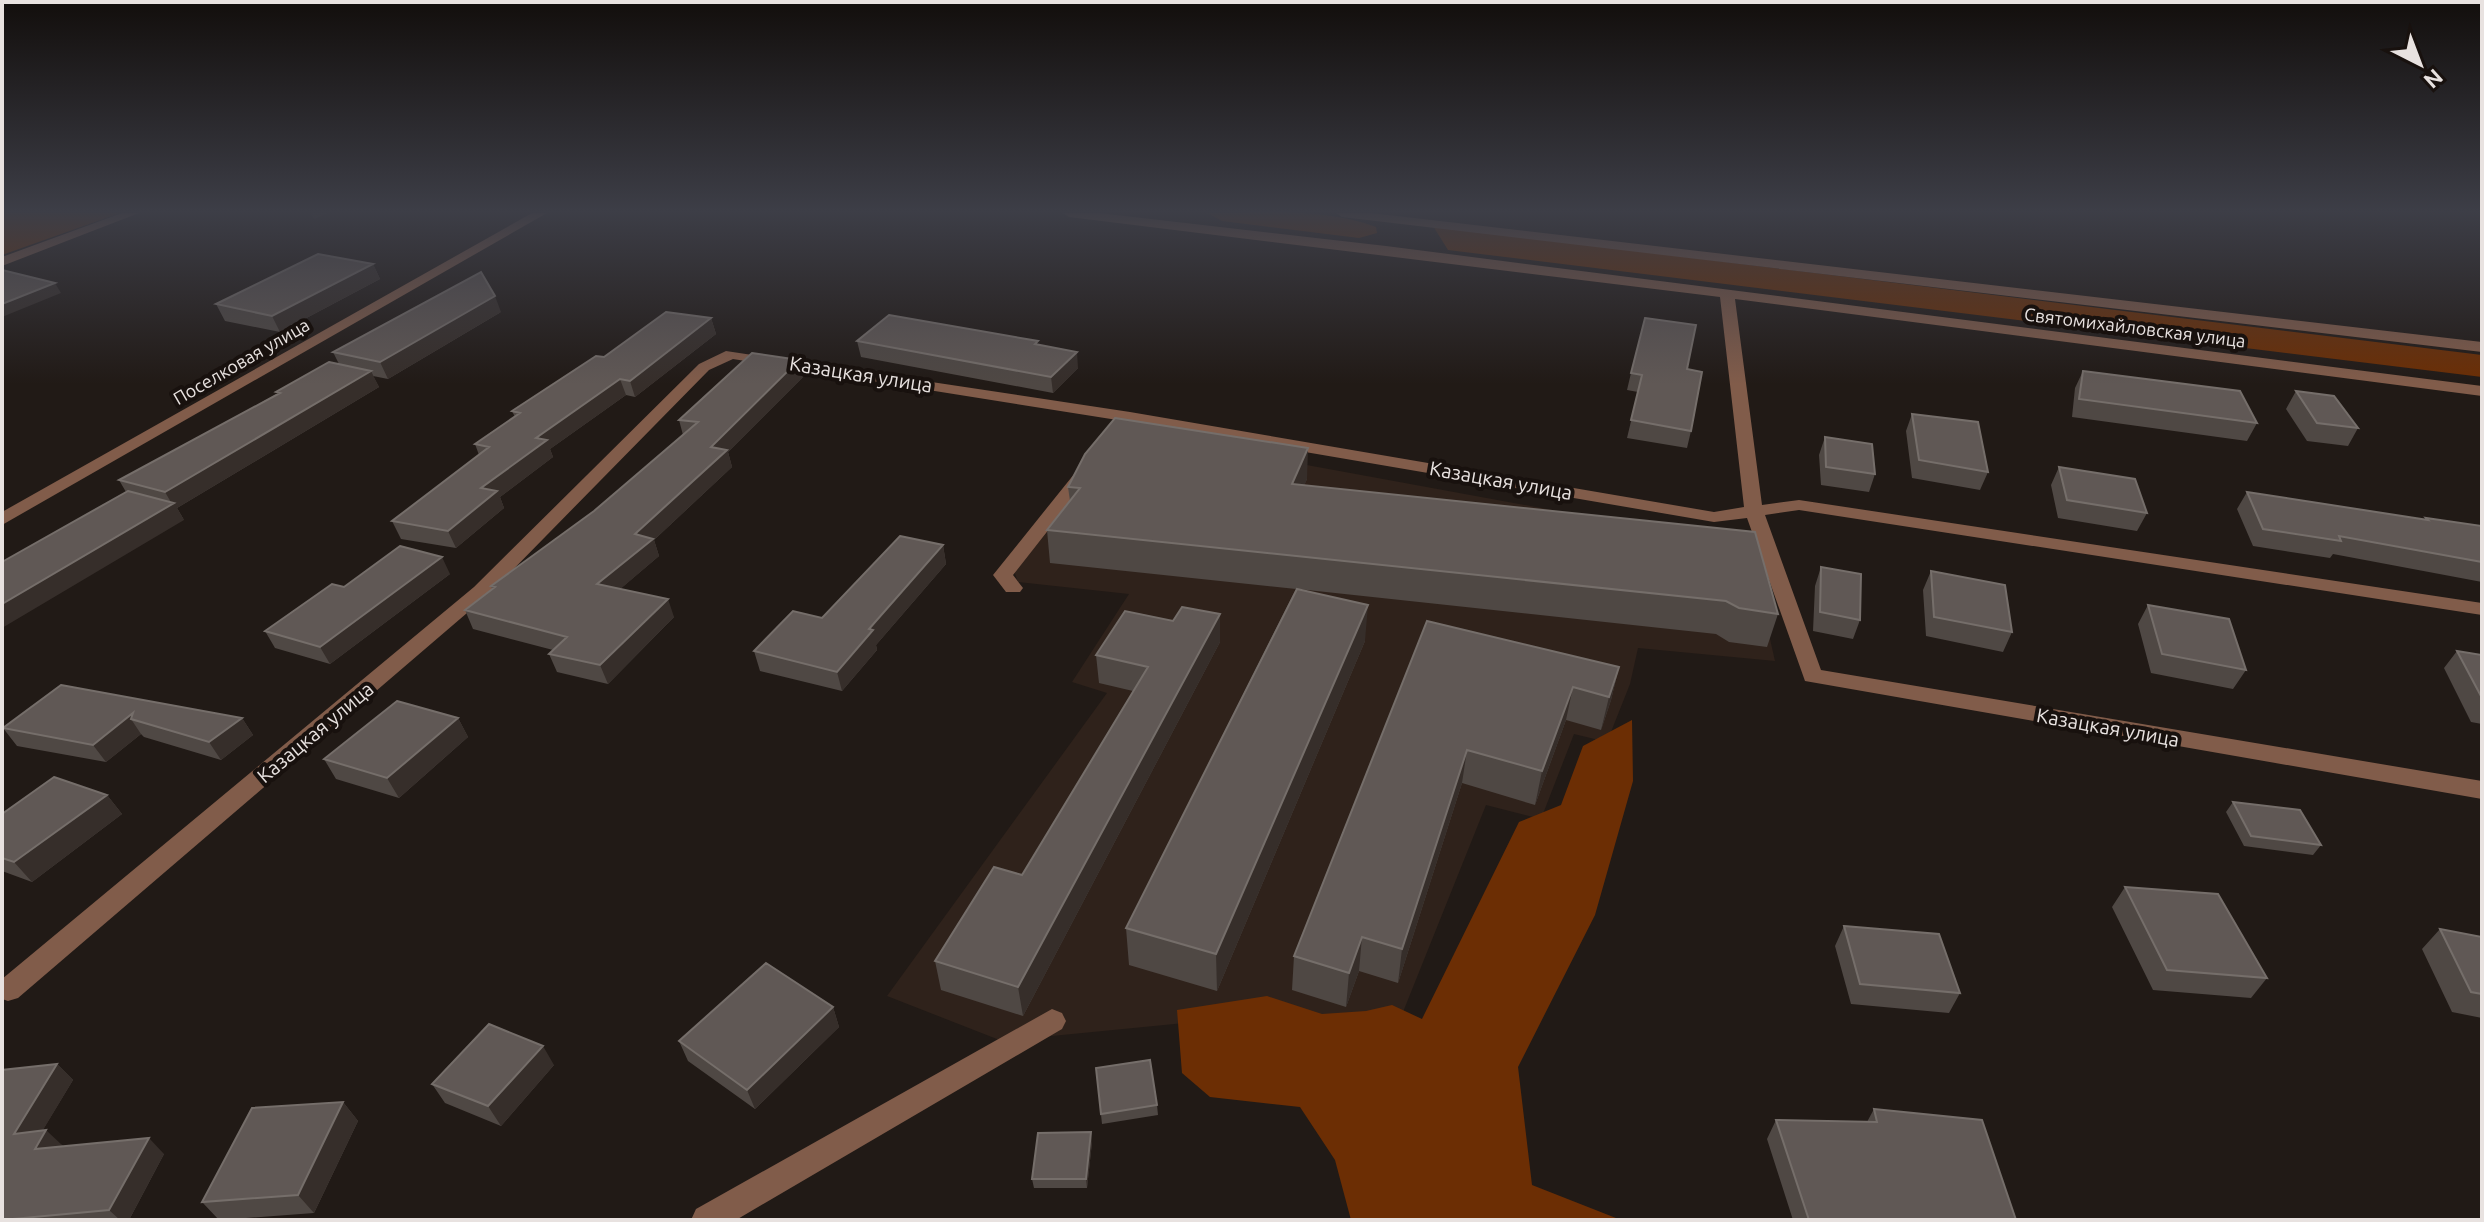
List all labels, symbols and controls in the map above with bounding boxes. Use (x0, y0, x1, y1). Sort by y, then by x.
north arrow (2380, 24, 2460, 104)
text: N (2419, 64, 2448, 94)
street label: Святомихайловская улица (2023, 303, 2247, 351)
street label: Поселковая улица (170, 314, 312, 408)
street label: Казацкая улица (788, 351, 934, 397)
street label: Казацкая улица (1428, 456, 1574, 504)
street label: Казацкая улица (252, 677, 378, 787)
street label: Казацкая улица (2035, 703, 2181, 751)

